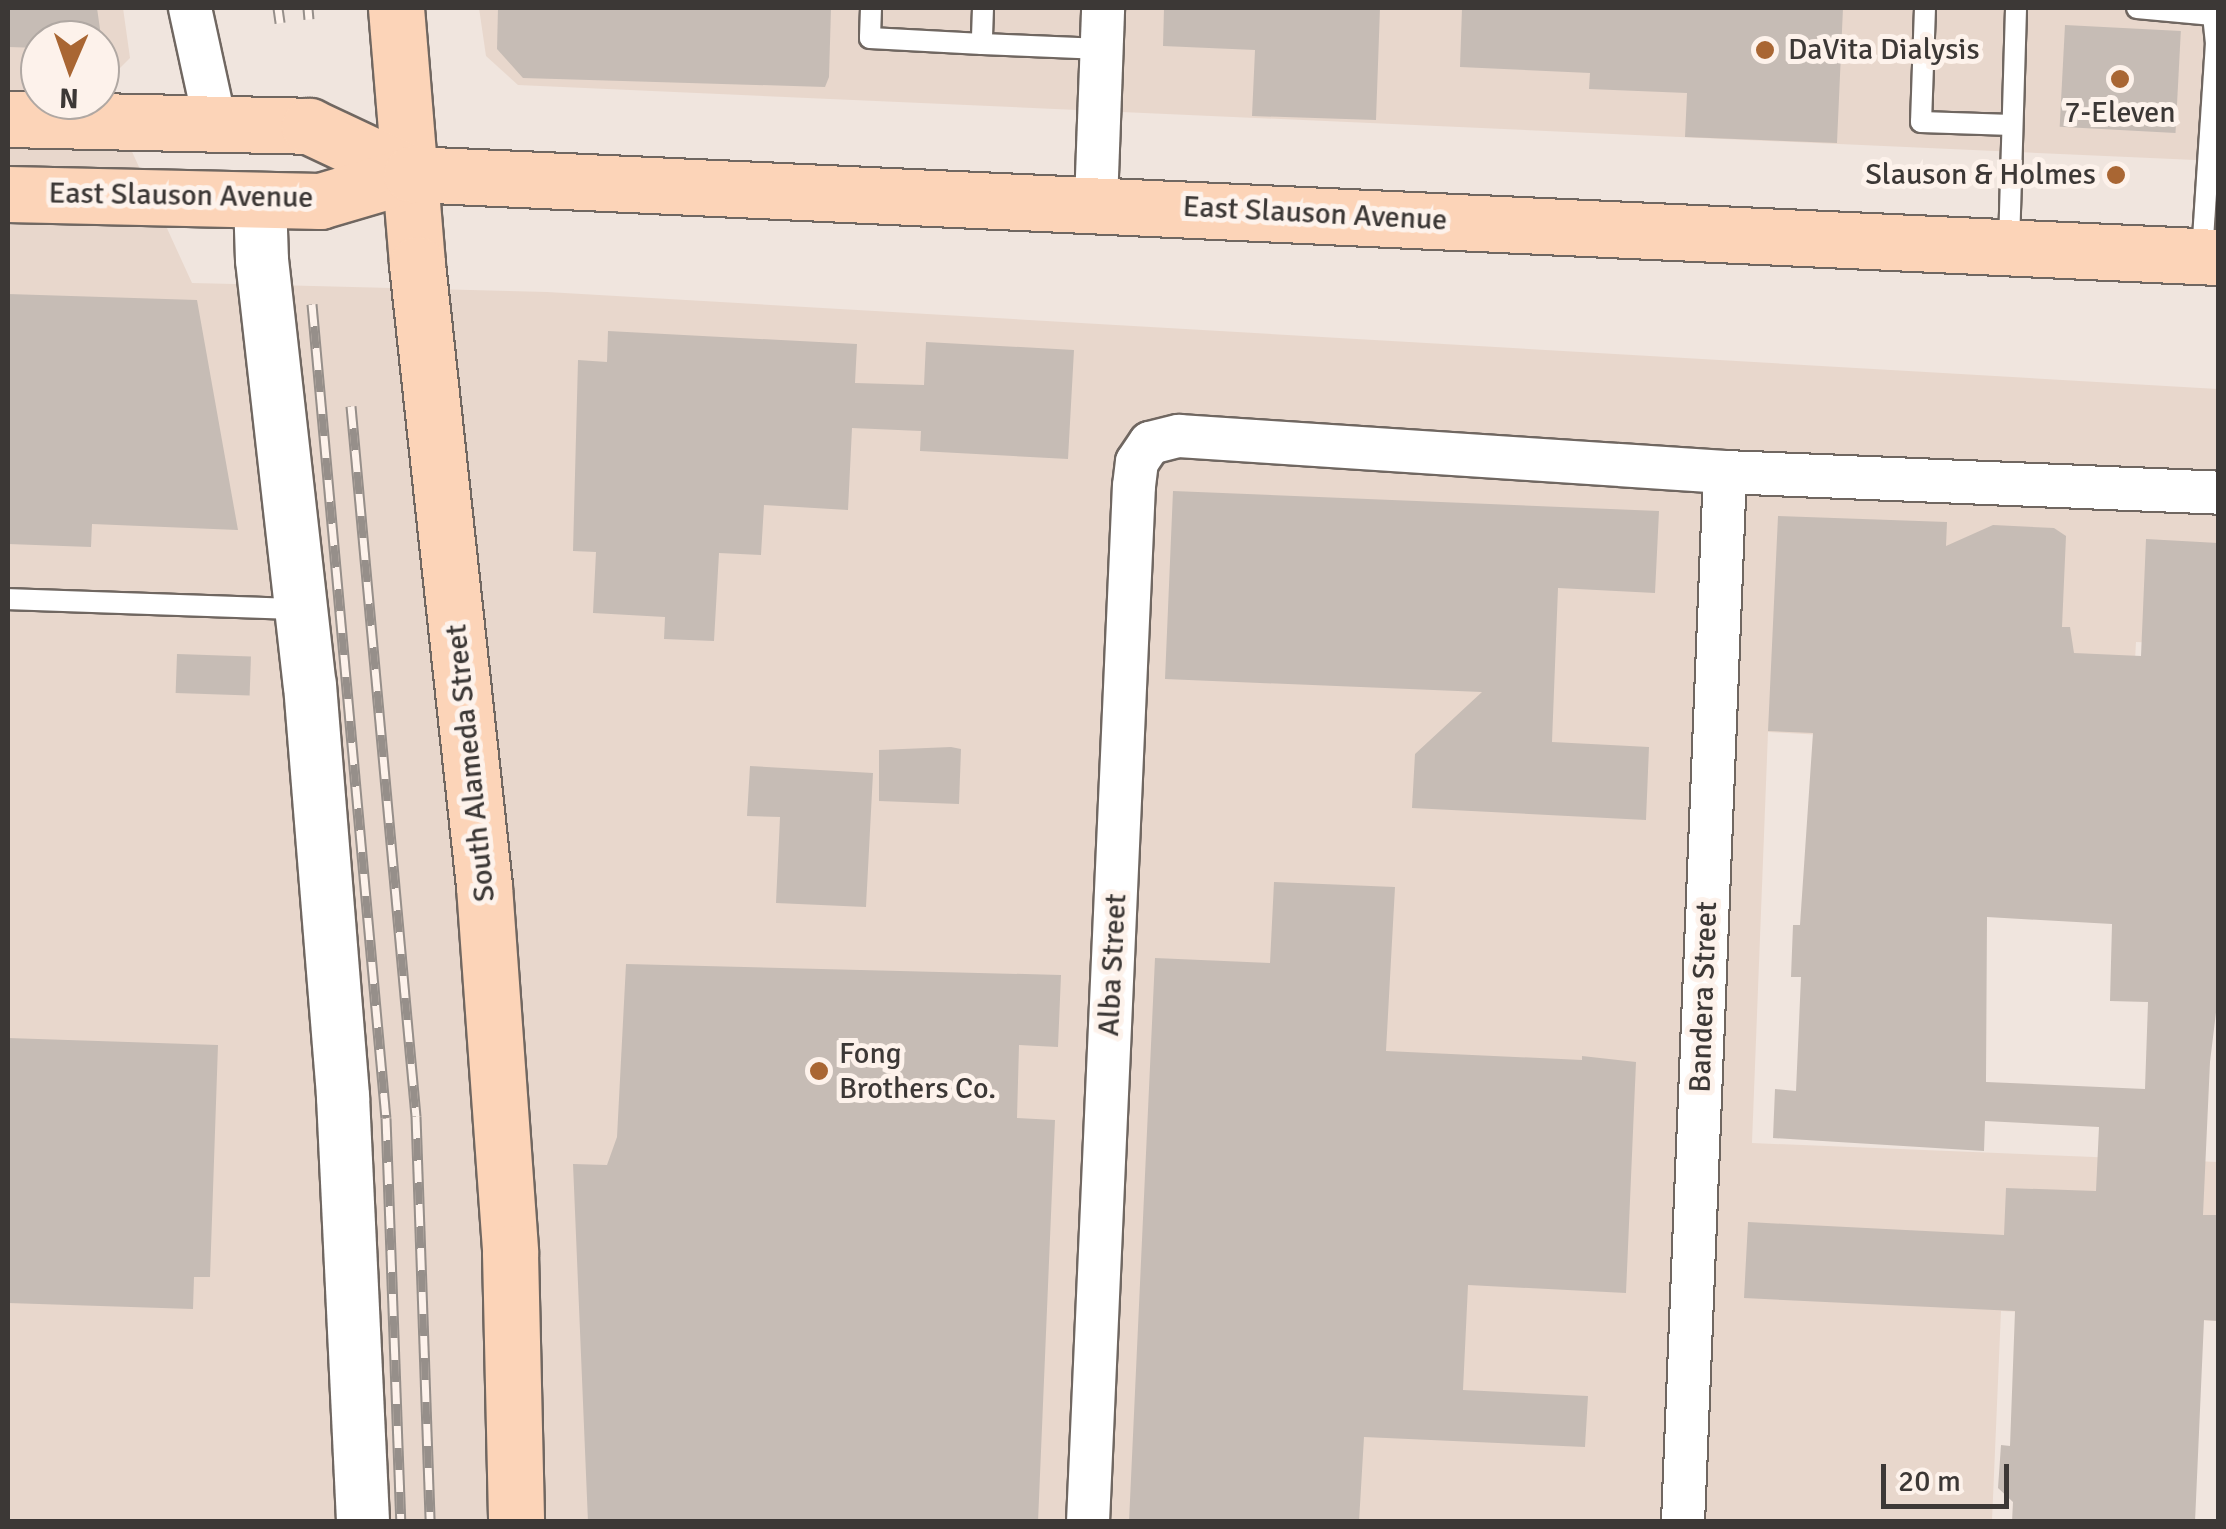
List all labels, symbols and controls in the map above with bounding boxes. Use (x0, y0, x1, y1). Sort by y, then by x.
north arrow (20, 20, 120, 120)
place label: DaVita Dialysis (1788, 32, 1980, 68)
marker: DaVita Dialysis (1752, 37, 1778, 63)
marker: 7-Eleven (2109, 68, 2131, 90)
text: N (59, 81, 79, 115)
place label: 7-Eleven (2064, 95, 2176, 131)
place label: Slauson & Holmes (1865, 157, 2096, 193)
marker: Slauson & Holmes (2105, 164, 2127, 186)
street label: East Slauson Avenue (48, 176, 314, 216)
street label: East Slauson Avenue (1182, 189, 1448, 239)
street label: South Alameda Street (439, 622, 503, 904)
street label: Alba Street (1091, 893, 1135, 1037)
street label: Bandera Street (1683, 901, 1725, 1093)
place label: Fong Brothers Co. (839, 1036, 996, 1106)
marker: Fong Brothers Co. (808, 1060, 830, 1082)
scale bar (1886, 1444, 2014, 1506)
text: 20 m (1898, 1463, 1961, 1500)

